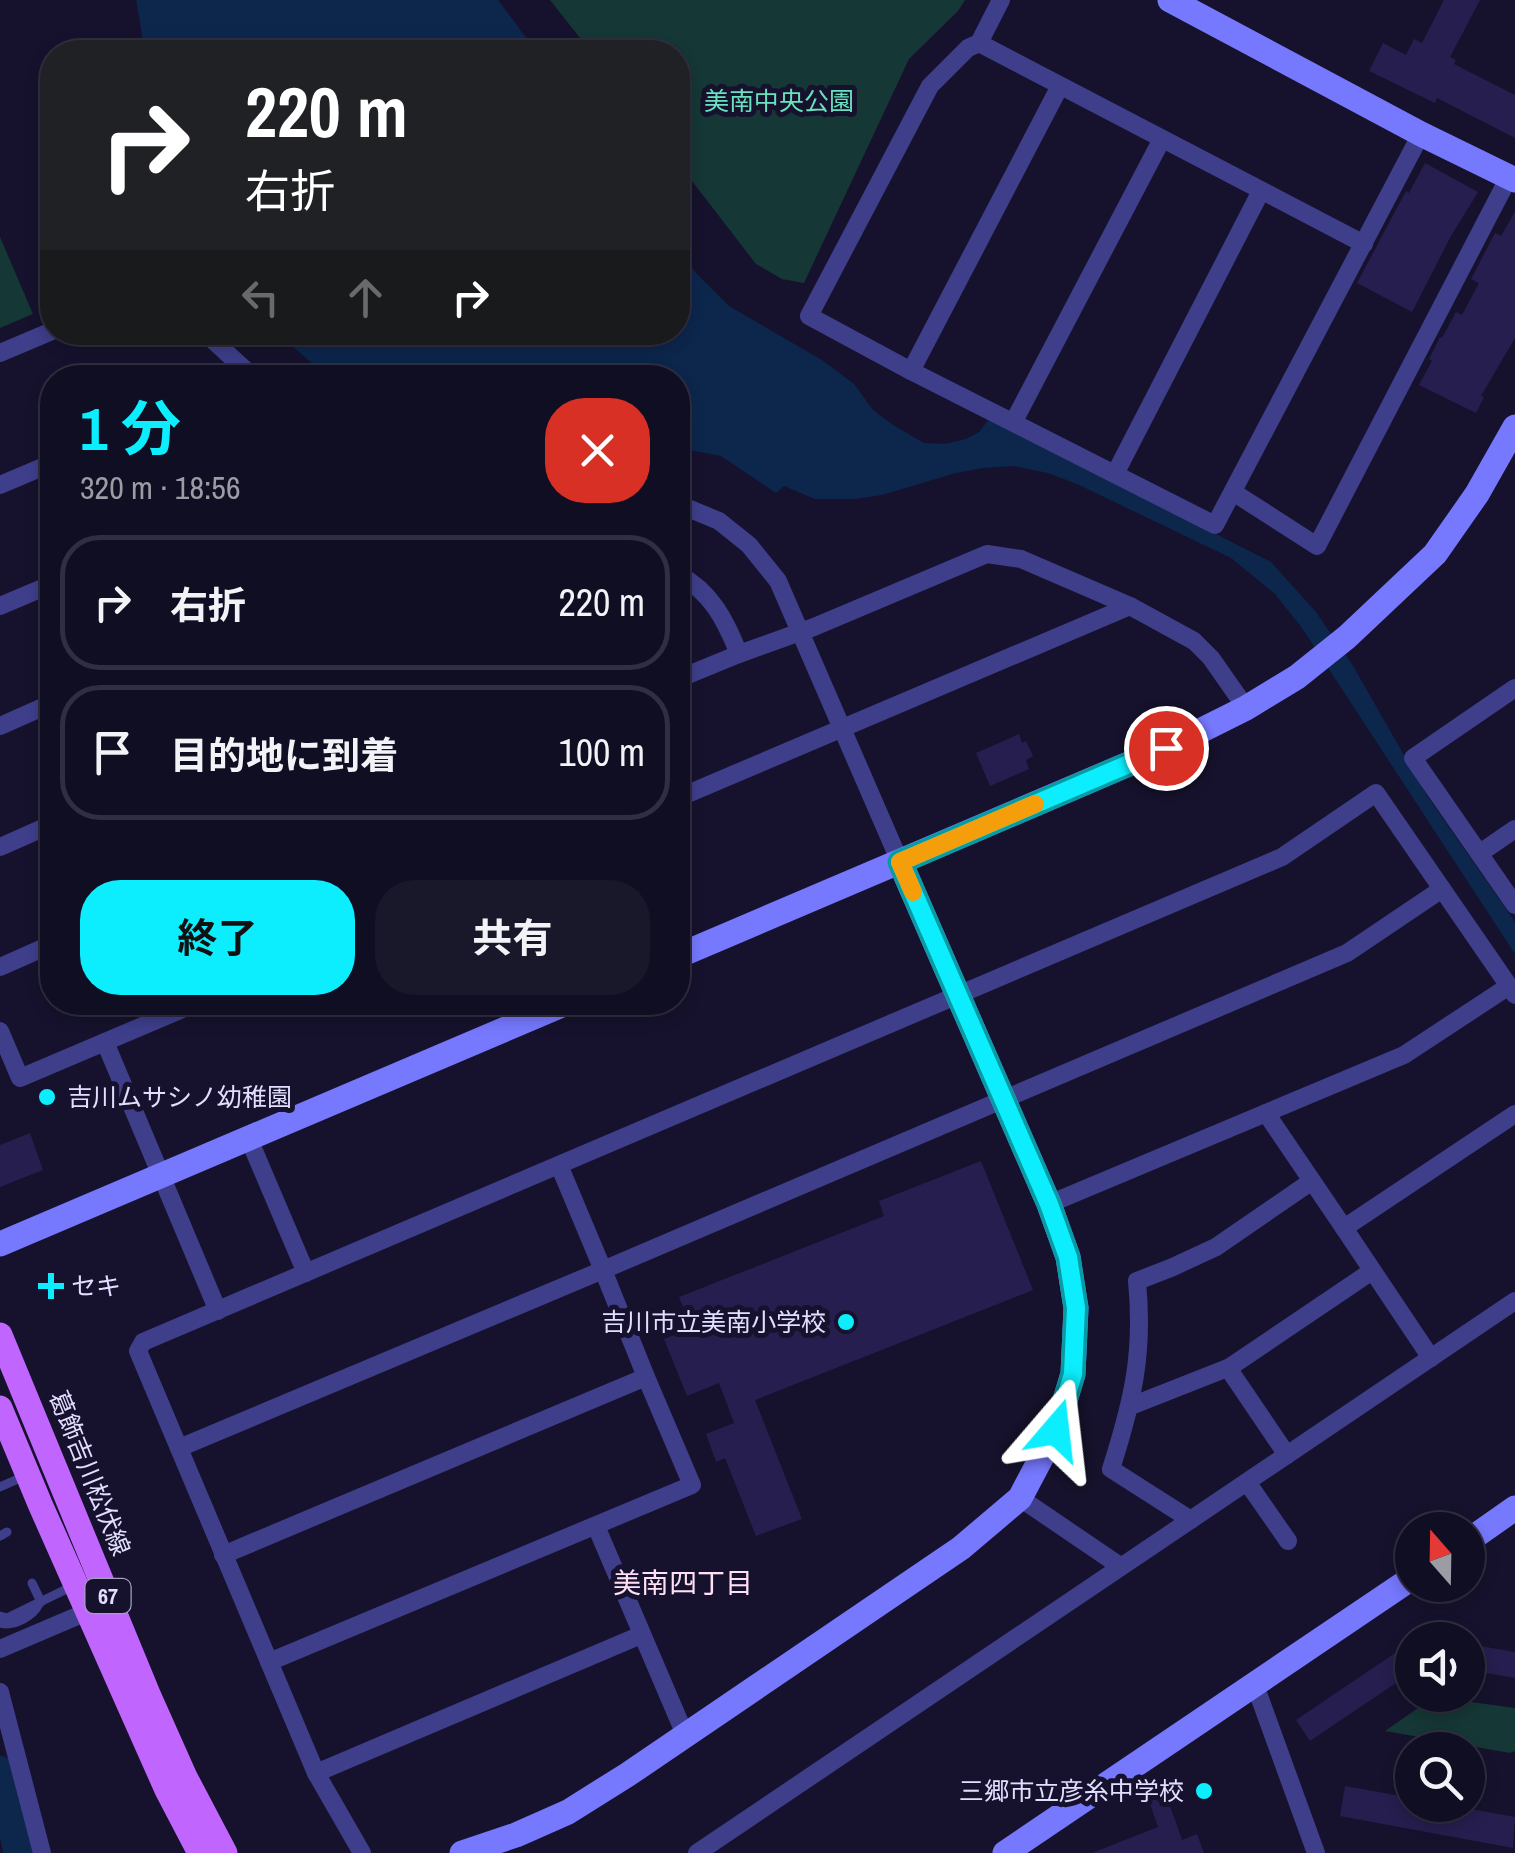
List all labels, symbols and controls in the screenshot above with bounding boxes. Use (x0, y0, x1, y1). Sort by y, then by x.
text: 220 m (245, 65, 408, 159)
icon: right (80, 80, 210, 210)
park label: 美南中央公園 (704, 84, 854, 118)
text: 右折 (245, 160, 335, 221)
icon: left (233, 270, 288, 325)
icon: ahead (338, 270, 393, 325)
icon: right (443, 270, 498, 325)
text: 1 分 (80, 388, 181, 469)
button: close (545, 398, 650, 503)
text: 320 m · 18:56 (80, 466, 240, 509)
icon: right (85, 575, 140, 630)
text: 220 m (558, 577, 645, 628)
text: 右折 (170, 580, 246, 631)
pin (1124, 706, 1209, 791)
icon: arrive (1139, 721, 1194, 776)
icon: arrive (85, 725, 140, 780)
text: 100 m (558, 727, 645, 778)
text: 目的地に到着 (170, 730, 398, 781)
button: 終了 (80, 880, 355, 995)
button: 共有 (375, 880, 650, 995)
place label: 吉川ムサシノ幼稚園 (67, 1080, 292, 1114)
marker: 吉川ムサシノ幼稚園 (36, 1086, 58, 1108)
place label: セキ (71, 1269, 121, 1303)
marker: セキ (40, 1275, 62, 1297)
place label: 吉川市立美南小学校 (601, 1305, 826, 1339)
marker: 吉川市立美南小学校 (835, 1311, 857, 1333)
position arrow (1004, 1378, 1108, 1482)
street label: 葛飾吉川松伏線 (41, 1385, 139, 1561)
north arrow (1395, 1512, 1485, 1602)
map controls (1395, 1512, 1485, 1822)
district label: 美南四丁目 (613, 1564, 753, 1602)
road number: 67 (86, 1579, 130, 1613)
button: sound (1395, 1622, 1485, 1712)
button: search (1395, 1732, 1485, 1822)
place label: 三郷市立彦糸中学校 (959, 1774, 1184, 1808)
marker: 三郷市立彦糸中学校 (1193, 1780, 1215, 1802)

